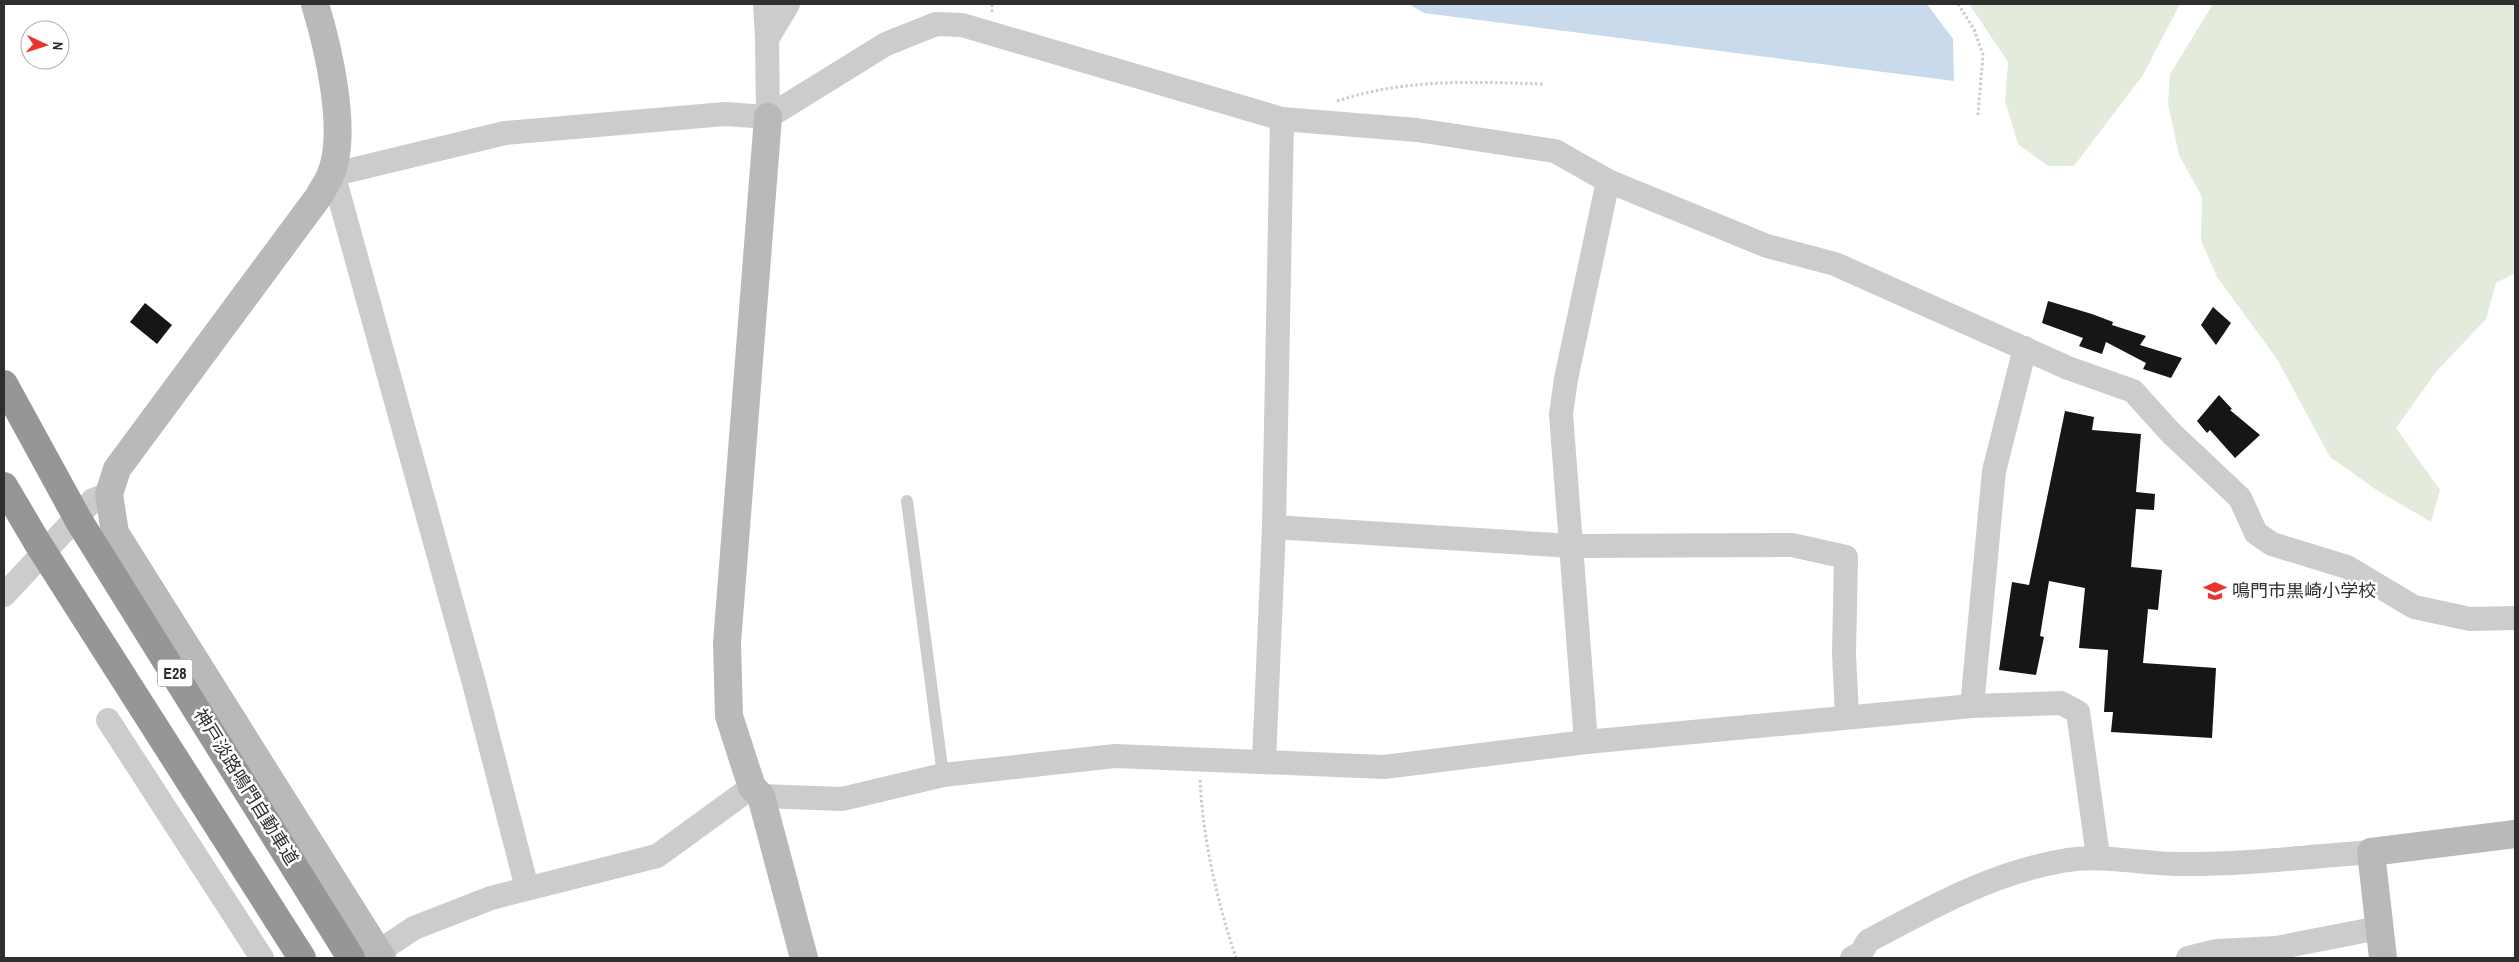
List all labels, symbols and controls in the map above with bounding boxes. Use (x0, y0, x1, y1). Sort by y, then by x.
north arrow (20, 20, 70, 70)
text: N (49, 41, 67, 51)
school or university icon: 鳴門市黒崎小学校 (2202, 578, 2228, 604)
place label: 鳴門市黒崎小学校 (2232, 578, 2376, 603)
road number: E28 (158, 660, 192, 686)
street label: 神戸淡路鳴門自動車道 (188, 704, 305, 870)

